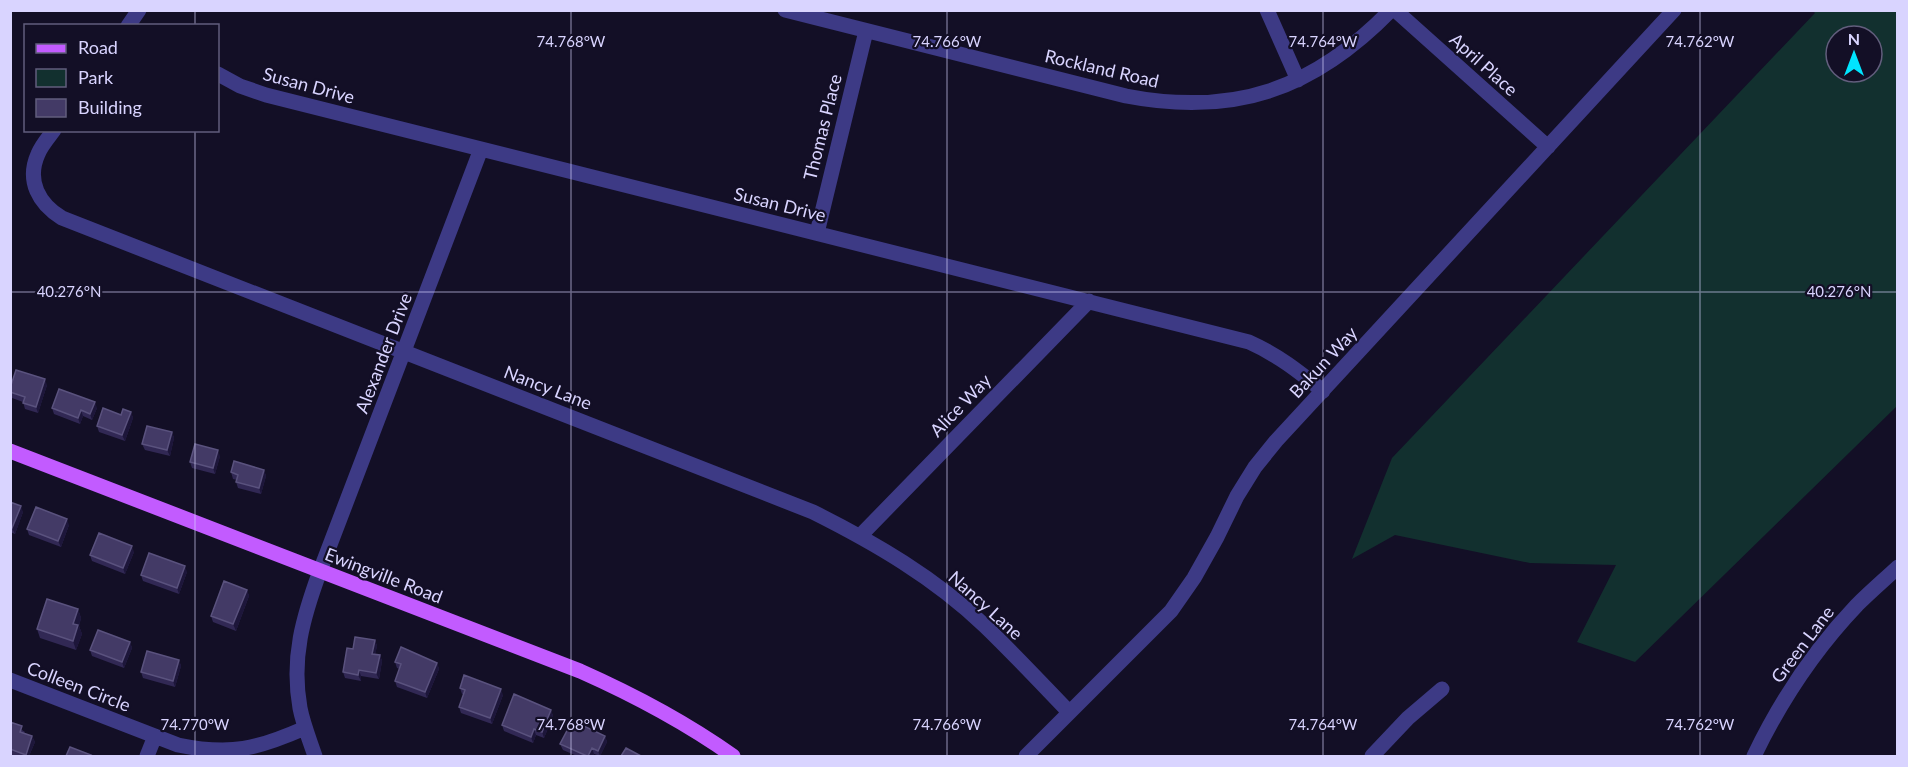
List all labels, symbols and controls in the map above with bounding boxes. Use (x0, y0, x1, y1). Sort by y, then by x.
legend (24, 24, 219, 132)
north arrow (1824, 24, 1884, 84)
street label: April Place (1445, 28, 1523, 100)
text: N (1848, 29, 1860, 48)
text: 74.768°W (537, 32, 606, 50)
text: 74.766°W (913, 32, 982, 50)
text: 74.764°W (1289, 32, 1358, 50)
text: 74.762°W (1666, 32, 1735, 50)
text: Road (78, 36, 118, 58)
street label: Rockland Road (1043, 44, 1161, 92)
street label: Susan Drive (261, 62, 357, 108)
text: Park (78, 66, 114, 88)
street label: Thomas Place (798, 72, 846, 182)
text: Building (78, 96, 142, 118)
street label: Susan Drive (732, 182, 828, 226)
text: 40.276°N (37, 282, 101, 300)
text: 40.276°N (1807, 282, 1871, 300)
street label: Alexander Drive (350, 290, 416, 416)
street label: Bakun Way (1284, 321, 1362, 402)
street label: Nancy Lane (501, 360, 595, 414)
street label: Alice Way (925, 369, 996, 441)
street label: Ewingville Road (322, 542, 446, 608)
street label: Nancy Lane (944, 566, 1028, 644)
street label: Green Lane (1766, 601, 1838, 687)
street label: Colleen Circle (24, 656, 134, 716)
text: 74.770°W (161, 715, 230, 733)
text: 74.768°W (537, 715, 606, 733)
text: 74.766°W (913, 715, 982, 733)
text: 74.764°W (1289, 715, 1358, 733)
text: 74.762°W (1666, 715, 1735, 733)

